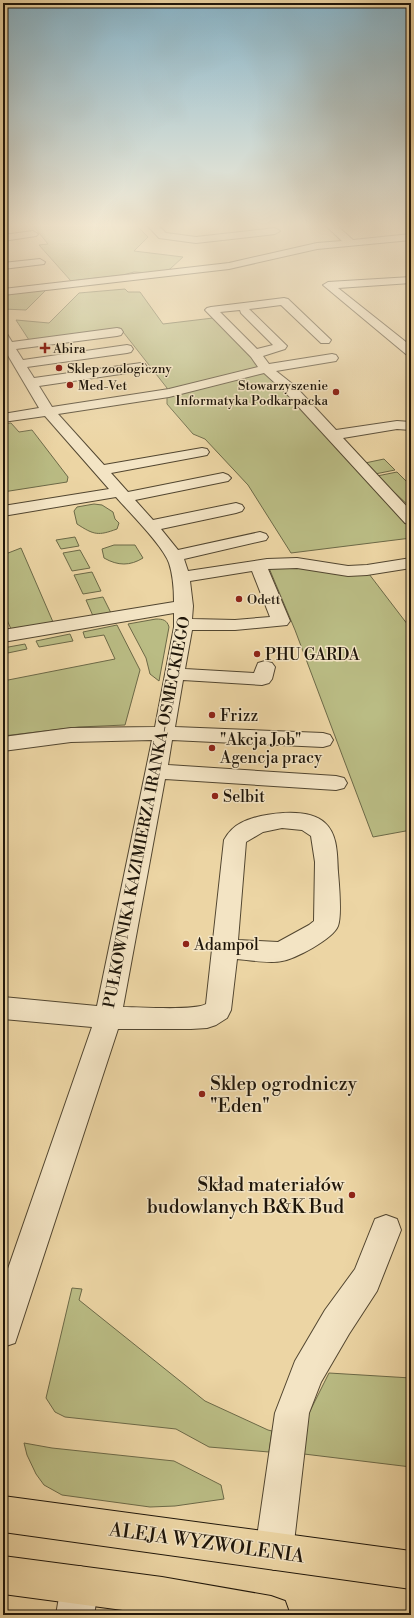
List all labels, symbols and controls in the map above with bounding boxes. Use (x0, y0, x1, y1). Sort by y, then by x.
place label: Abira (52, 341, 86, 357)
marker: Abira (40, 343, 50, 353)
place label: Sklep zoologiczny (67, 361, 172, 377)
marker: Sklep zoologiczny (54, 363, 64, 373)
place label: Med-Vet (78, 378, 127, 394)
place label: Stowarzyszenie Informatyka Podkarpacka (175, 378, 328, 409)
marker: Med-Vet (65, 380, 75, 390)
marker: Stowarzyszenie Informatyka Podkarpacka (331, 387, 341, 397)
place label: Odett (247, 592, 281, 608)
marker: Odett (234, 594, 244, 604)
street label: PUŁKOWNIKA KAZIMIERZA IRANKA-OSMECKIEGO (99, 615, 195, 1010)
place label: PHU GARDA (265, 645, 361, 665)
marker: PHU GARDA (252, 649, 262, 659)
place label: Frizz (220, 706, 258, 726)
marker: Frizz (207, 710, 217, 720)
place label: "Akcja Job" Agencja pracy (219, 730, 322, 768)
marker: "Akcja Job" Agencja pracy (207, 743, 217, 753)
place label: Selbit (223, 787, 265, 807)
marker: Selbit (210, 791, 220, 801)
place label: Adampol (193, 935, 259, 955)
marker: Adampol (181, 939, 191, 949)
place label: Sklep ogrodniczy "Eden" (210, 1072, 358, 1118)
marker: Sklep ogrodniczy "Eden" (197, 1089, 207, 1099)
place label: Skład materiałów budowlanych B&K Bud (147, 1173, 345, 1219)
marker: Skład materiałów budowlanych B&K Bud (347, 1190, 357, 1200)
street label: ALEJA WYZWOLENIA (107, 1517, 307, 1569)

